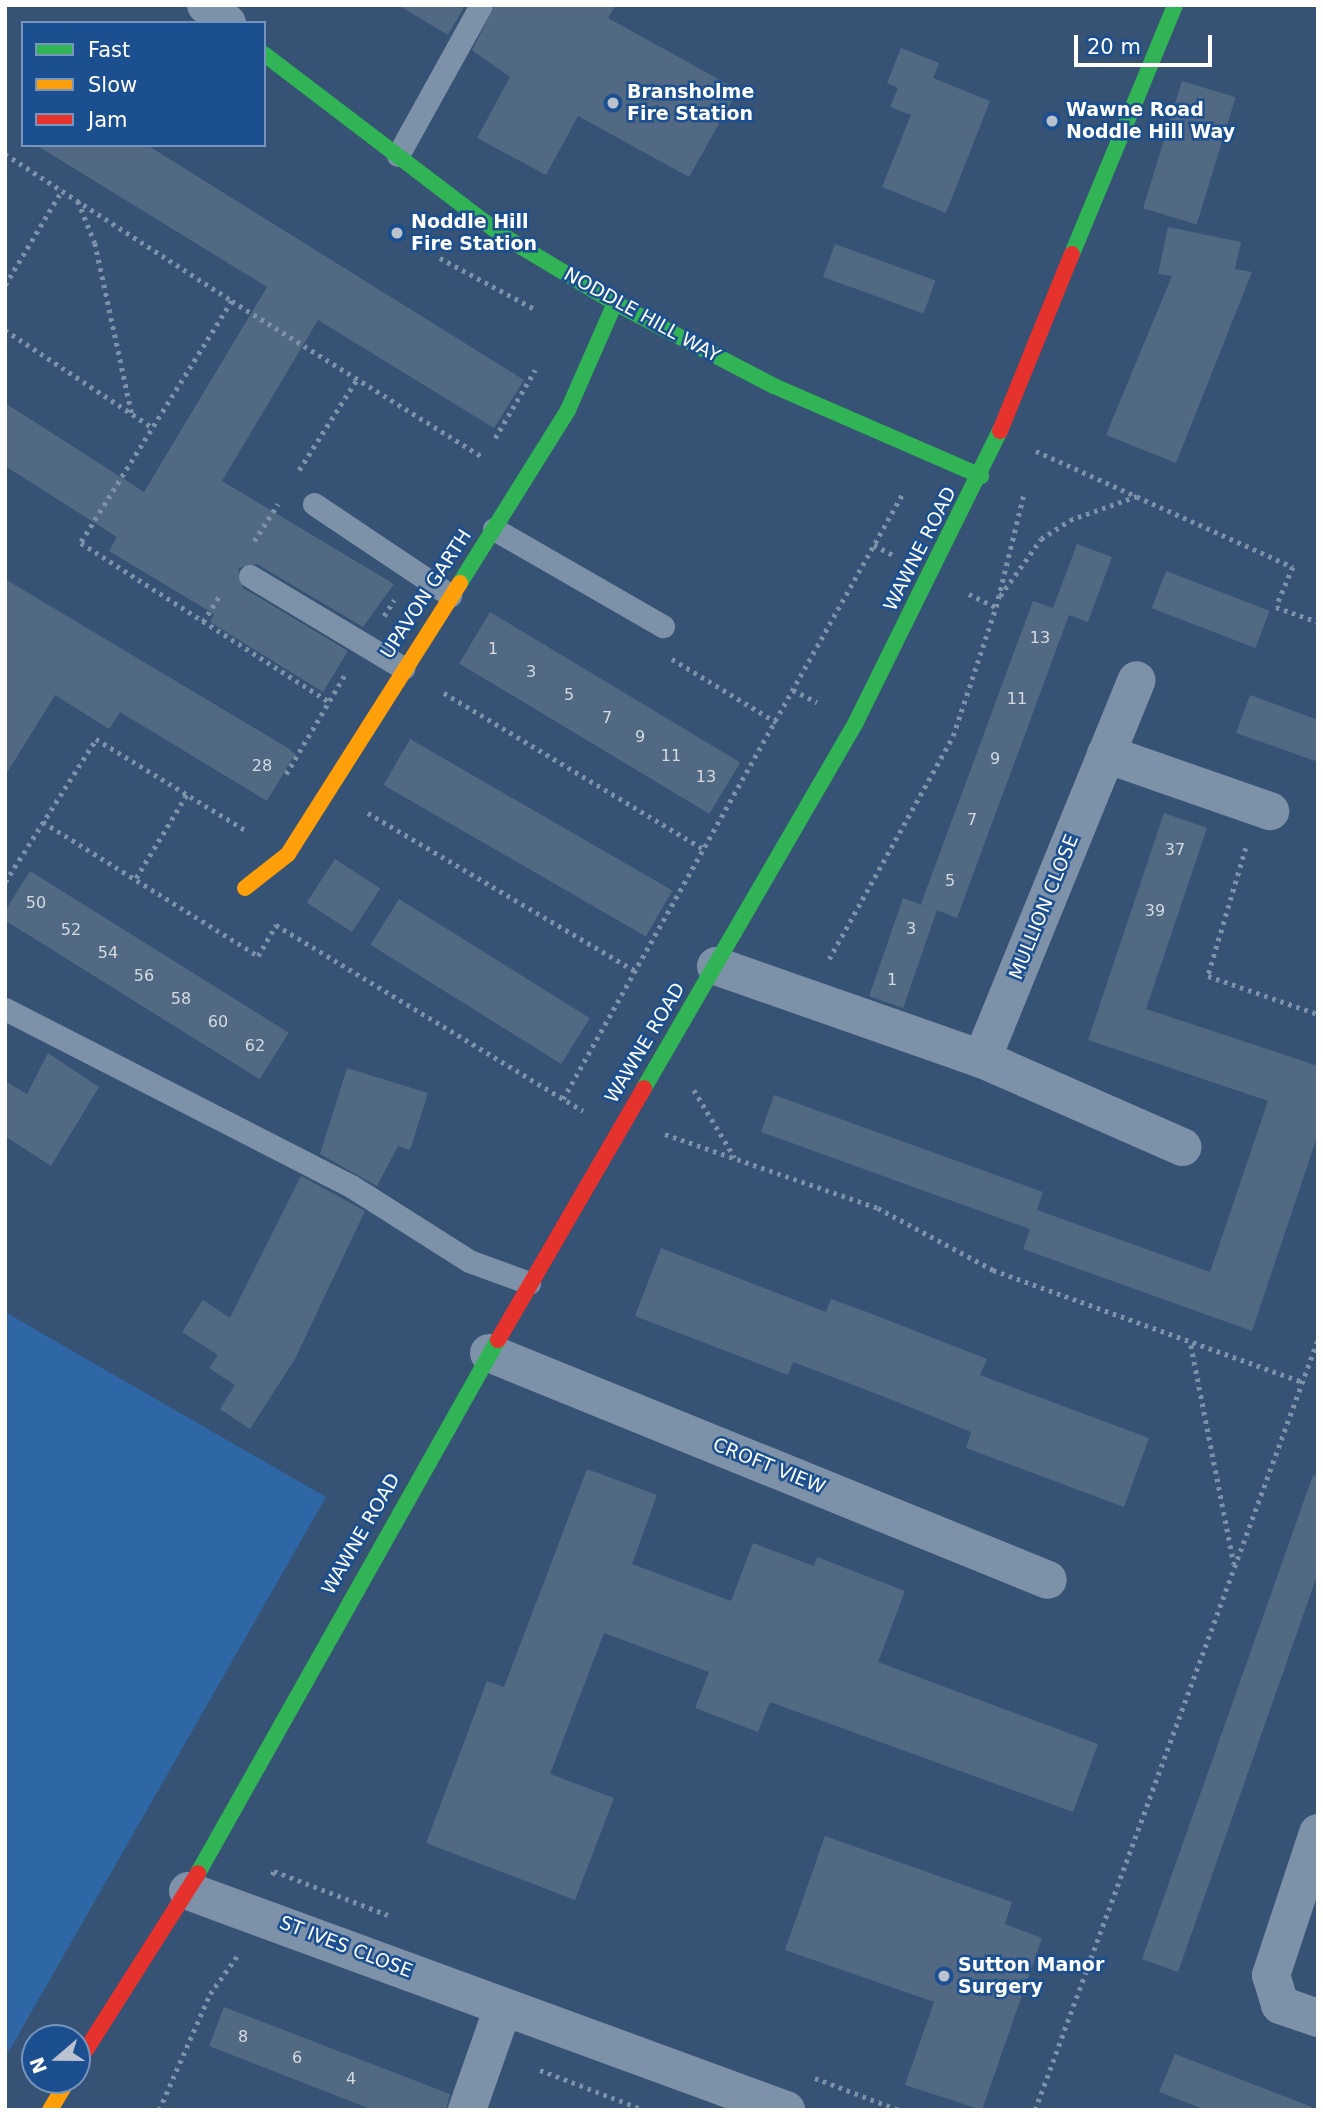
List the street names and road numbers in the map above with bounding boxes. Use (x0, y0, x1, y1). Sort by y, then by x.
street label: NODDLE HILL WAY (560, 263, 724, 367)
street label: WAWNE ROAD (879, 483, 961, 615)
street label: UPAVON GARTH (376, 525, 476, 663)
street label: MULLION CLOSE (1004, 831, 1084, 983)
street label: WAWNE ROAD (600, 979, 690, 1107)
street label: CROFT VIEW (710, 1433, 828, 1499)
street label: WAWNE ROAD (317, 1469, 405, 1599)
street label: ST IVES CLOSE (276, 1911, 416, 1983)

